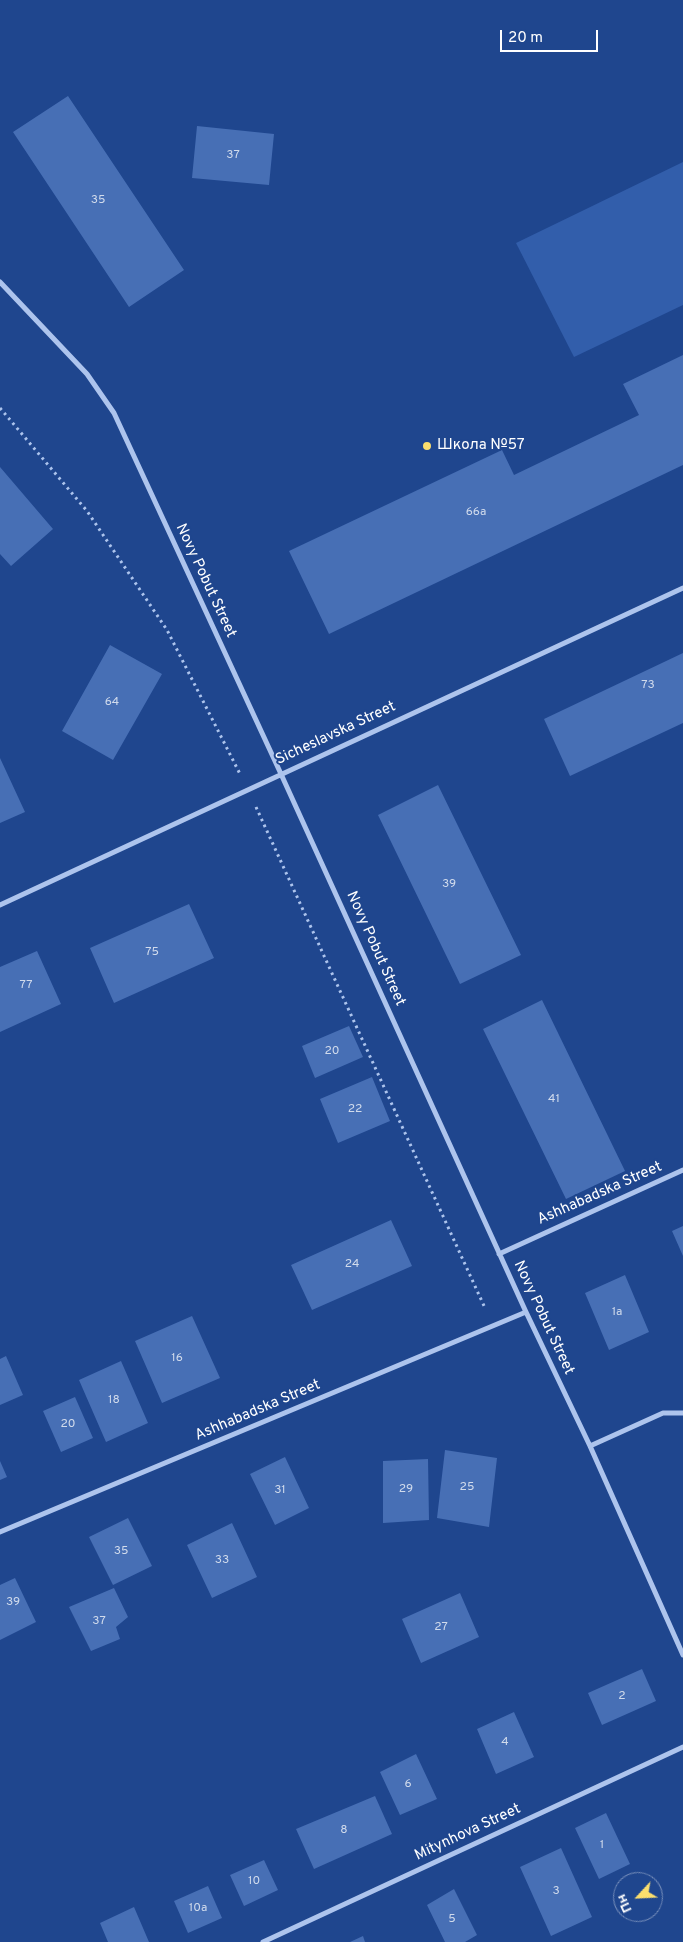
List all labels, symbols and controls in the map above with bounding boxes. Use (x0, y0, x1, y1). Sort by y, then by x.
scale bar (503, 20, 600, 52)
text: 20 m (508, 29, 543, 48)
house number: 37 (226, 149, 240, 163)
house number: 35 (91, 194, 105, 208)
place label: Школа №57 (437, 437, 525, 455)
marker: Школа №57 (421, 440, 433, 452)
house number: 66а (466, 506, 486, 520)
street label: Novy Pobut Street (171, 521, 239, 641)
house number: 73 (641, 679, 655, 693)
house number: 64 (105, 696, 119, 710)
street label: Sicheslavska Street (273, 698, 399, 770)
house number: 39 (442, 878, 456, 892)
street label: Novy Pobut Street (342, 889, 408, 1009)
house number: 75 (145, 946, 159, 960)
house number: 77 (20, 979, 32, 993)
house number: 20 (324, 1045, 340, 1059)
house number: 41 (548, 1093, 560, 1107)
house number: 22 (348, 1103, 362, 1117)
street label: Ashhabadska Street (535, 1158, 665, 1230)
house number: 24 (345, 1258, 359, 1272)
street label: Novy Pobut Street (509, 1258, 577, 1378)
house number: 1а (612, 1306, 622, 1320)
house number: 16 (171, 1352, 183, 1366)
street label: Ashhabadska Street (193, 1376, 323, 1446)
house number: 18 (108, 1394, 120, 1408)
house number: 20 (60, 1418, 76, 1432)
house number: 25 (460, 1481, 474, 1495)
house number: 29 (399, 1483, 413, 1497)
house number: 31 (274, 1484, 286, 1498)
house number: 35 (114, 1545, 128, 1559)
house number: 33 (215, 1554, 229, 1568)
house number: 39 (6, 1596, 20, 1610)
house number: 37 (92, 1615, 106, 1629)
house number: 27 (434, 1621, 448, 1635)
house number: 2 (618, 1690, 626, 1704)
house number: 4 (501, 1736, 509, 1750)
house number: 6 (404, 1778, 412, 1792)
street label: Mitynhova Street (412, 1801, 524, 1865)
house number: 8 (340, 1824, 348, 1838)
house number: 1 (600, 1839, 604, 1853)
north arrow (613, 1872, 663, 1922)
house number: 10 (248, 1875, 260, 1889)
house number: 3 (552, 1885, 560, 1899)
text: Пн (613, 1891, 637, 1915)
house number: 10а (189, 1902, 207, 1916)
house number: 5 (448, 1913, 456, 1927)

